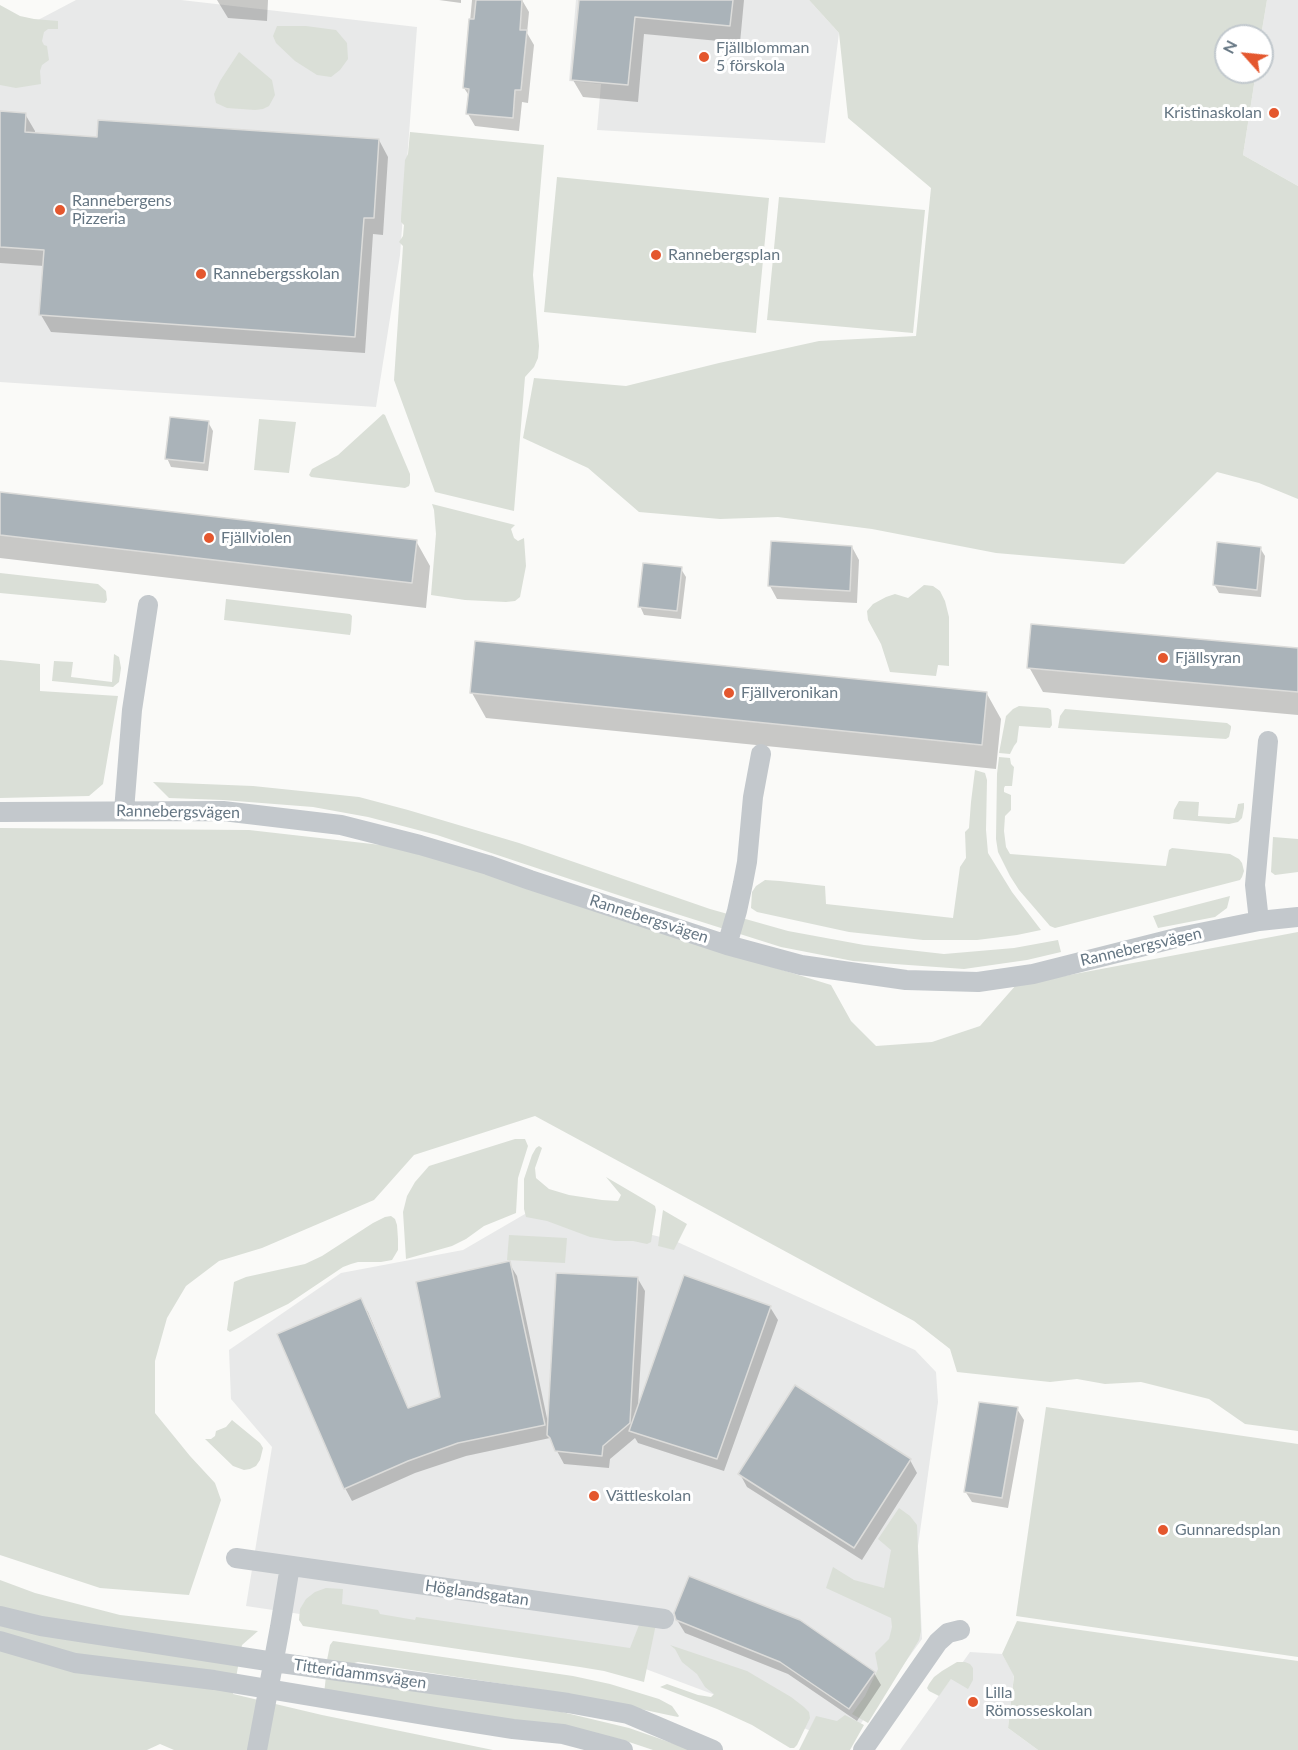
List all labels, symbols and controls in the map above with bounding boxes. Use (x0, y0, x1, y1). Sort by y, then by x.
north arrow (1214, 24, 1274, 84)
text: N (1218, 37, 1241, 56)
place label: Fjällblomman 5 förskola (716, 38, 809, 76)
marker: Fjällblomman 5 förskola (697, 50, 711, 64)
place label: Kristinaskolan (1164, 103, 1262, 123)
marker: Kristinaskolan (1267, 106, 1281, 120)
place label: Rannebergens Pizzeria (72, 191, 172, 229)
marker: Rannebergens Pizzeria (53, 203, 67, 217)
place label: Rannebergsplan (668, 245, 780, 265)
marker: Rannebergsplan (649, 248, 663, 262)
place label: Rannebergsskolan (213, 264, 340, 284)
marker: Rannebergsskolan (194, 267, 208, 281)
place label: Fjällviolen (221, 528, 292, 548)
marker: Fjällviolen (202, 531, 216, 545)
place label: Fjällsyran (1175, 648, 1241, 668)
marker: Fjällsyran (1156, 651, 1170, 665)
place label: Fjällveronikan (741, 683, 838, 703)
marker: Fjällveronikan (722, 686, 736, 700)
street label: Rannebergsvägen (116, 801, 240, 823)
street label: Rannebergsvägen (587, 891, 711, 947)
street label: Rannebergsvägen (1078, 924, 1204, 970)
place label: Vättleskolan (606, 1486, 691, 1506)
marker: Vättleskolan (587, 1489, 601, 1503)
place label: Gunnaredsplan (1175, 1520, 1281, 1540)
marker: Gunnaredsplan (1156, 1523, 1170, 1537)
street label: Höglandsgatan (424, 1576, 530, 1610)
street label: Titteridammsvägen (292, 1655, 428, 1693)
place label: Lilla Römosseskolan (985, 1683, 1092, 1721)
marker: Lilla Römosseskolan (966, 1695, 980, 1709)

